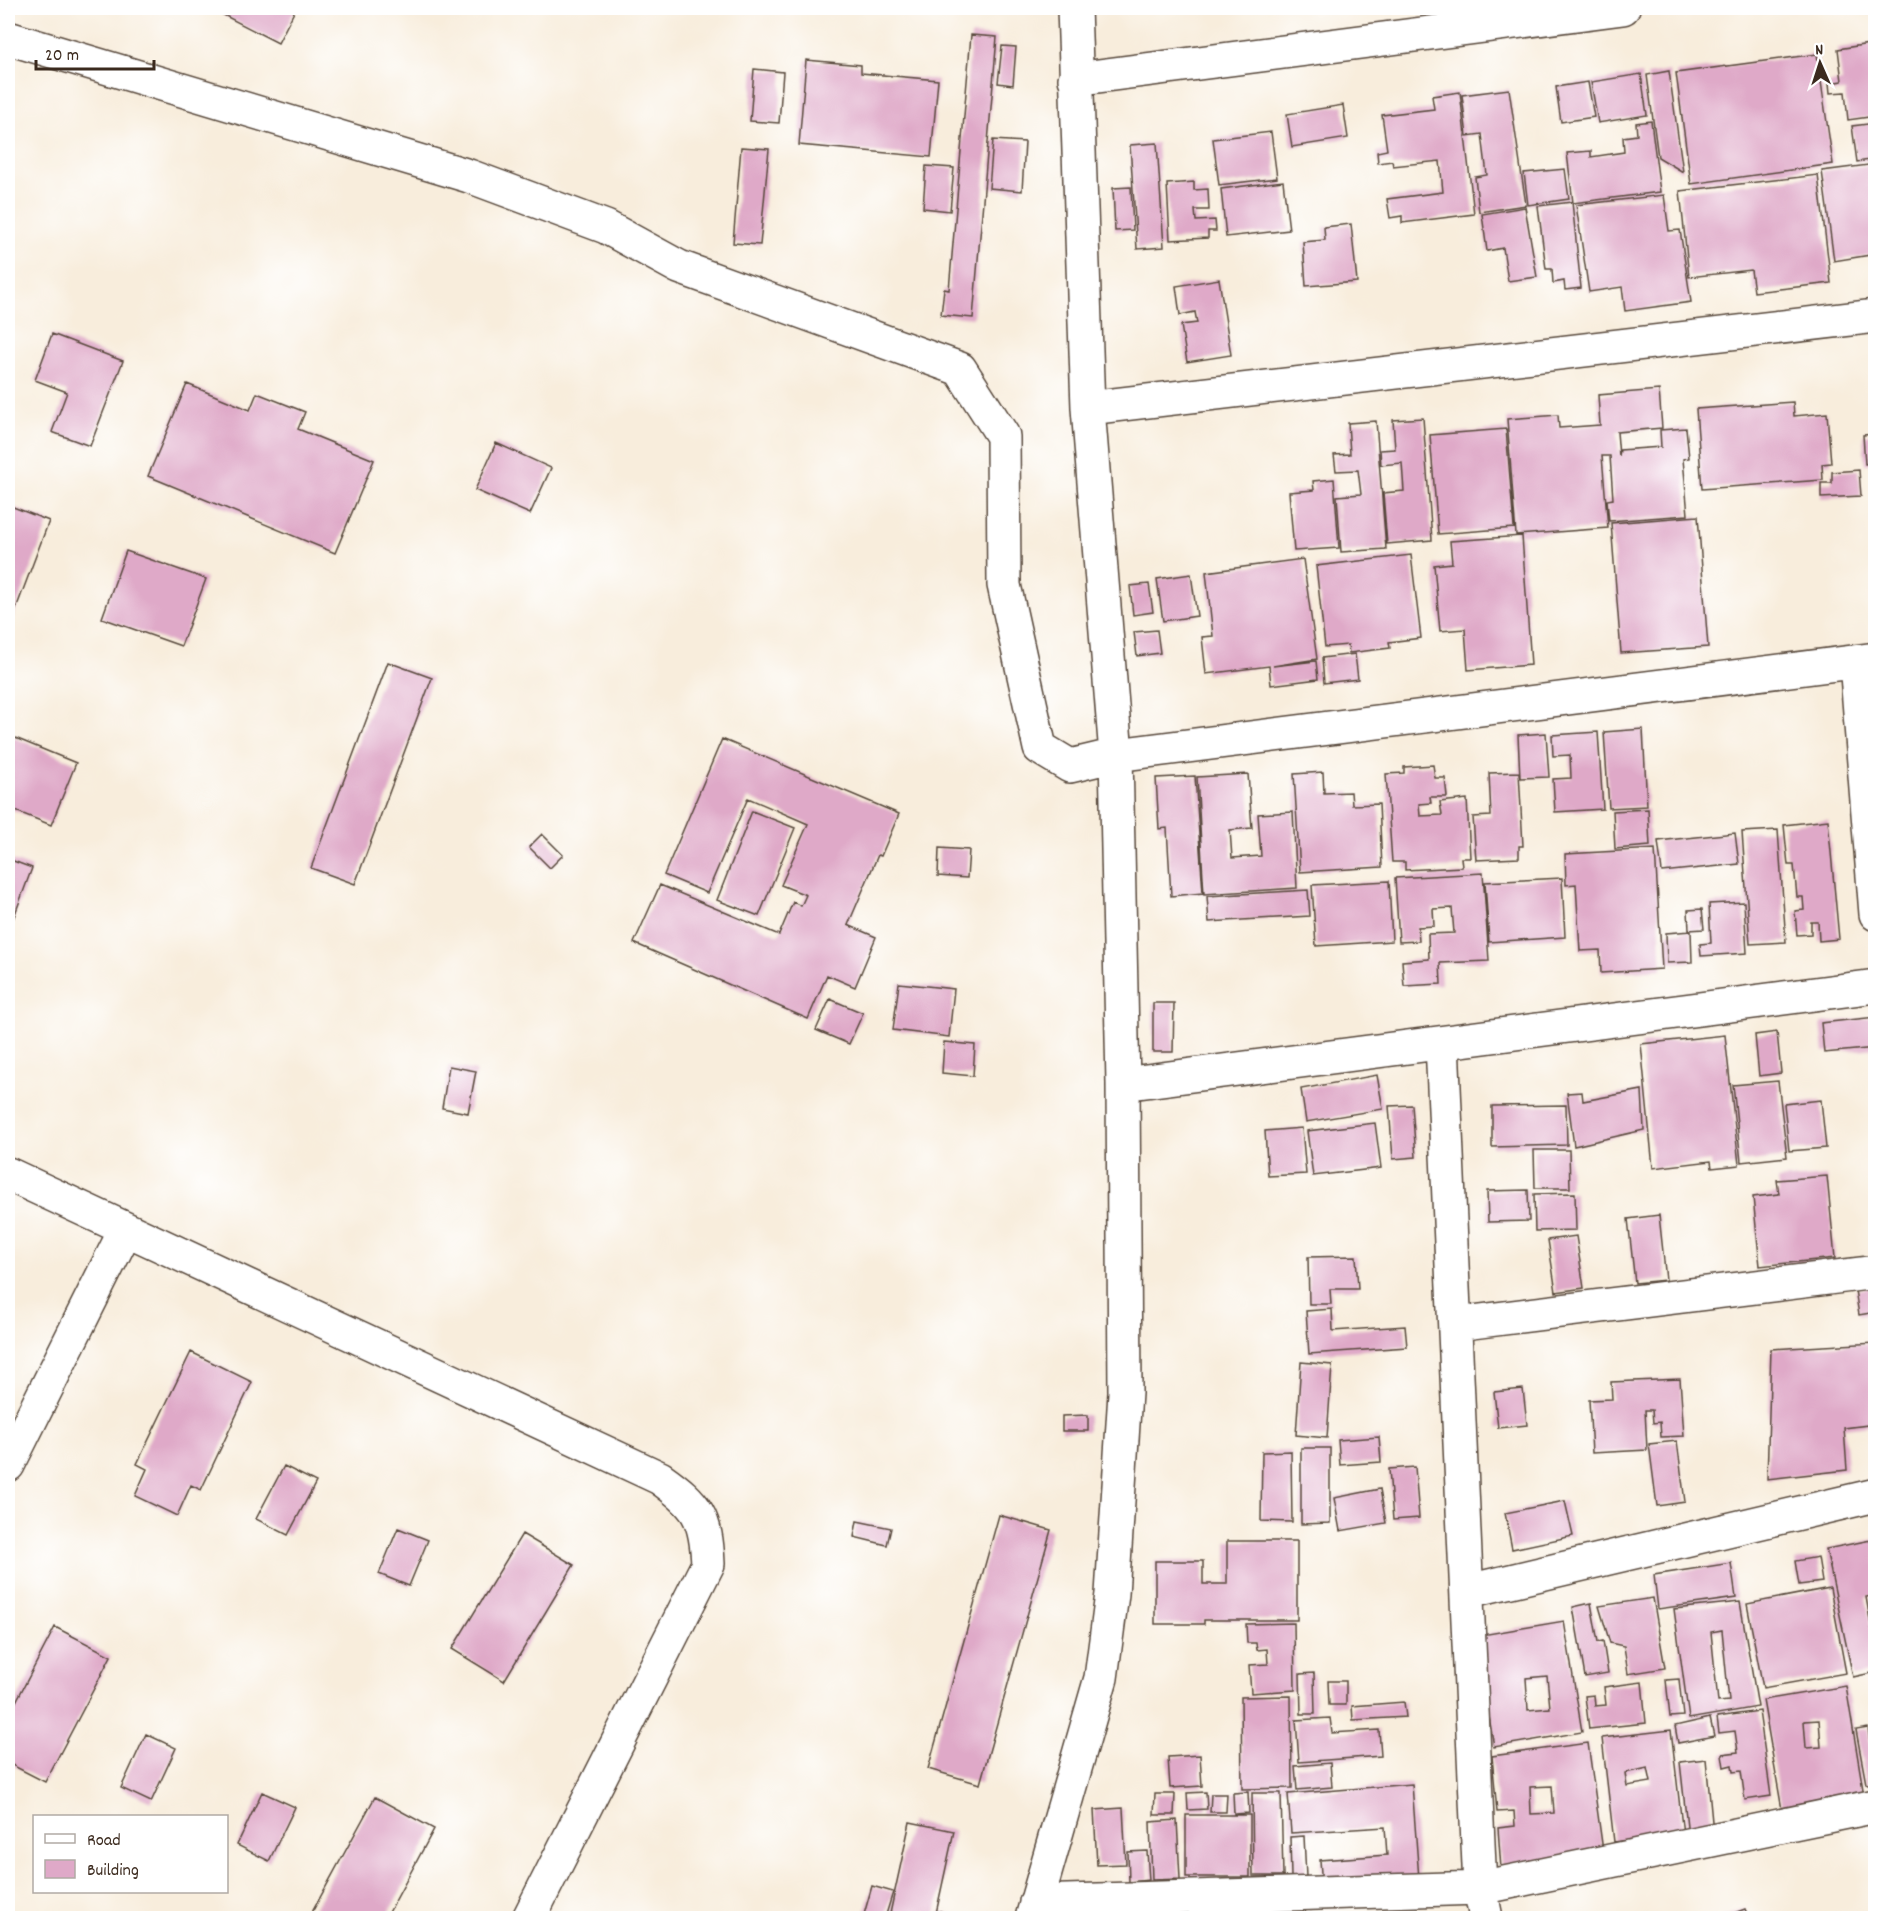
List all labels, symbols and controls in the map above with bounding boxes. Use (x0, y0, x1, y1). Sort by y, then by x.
scale bar (36, 33, 154, 71)
north arrow (1790, 33, 1850, 93)
text: N (1815, 39, 1824, 62)
text: 20 m (45, 44, 79, 69)
legend (33, 1815, 228, 1893)
text: Road (87, 1829, 121, 1854)
text: Building (87, 1859, 139, 1884)

